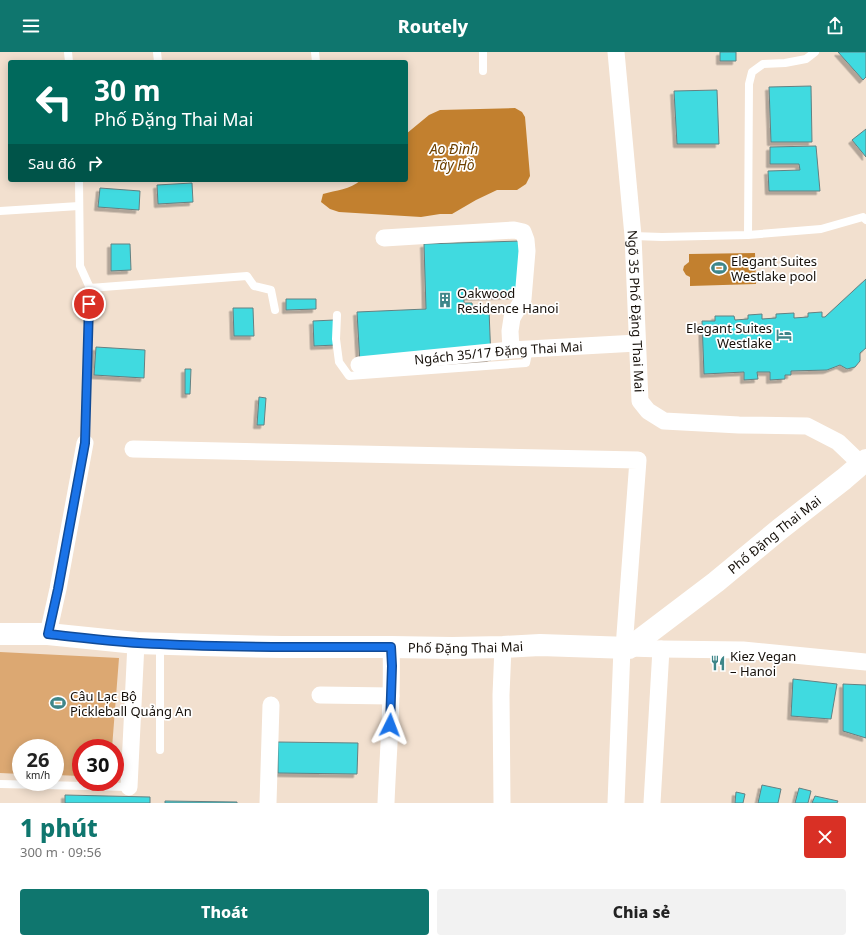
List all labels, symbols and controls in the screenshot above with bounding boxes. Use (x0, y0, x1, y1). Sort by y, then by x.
text: Routely (398, 14, 468, 38)
icon: menu (20, 15, 42, 37)
icon: share (824, 15, 846, 37)
text: 30 m (94, 71, 161, 109)
icon: left (28, 76, 80, 128)
text: Phố Đặng Thai Mai (94, 107, 253, 131)
water label: Ao Đình Tây Hồ (429, 139, 478, 174)
icon: right (84, 152, 106, 174)
text: Sau đó (28, 153, 76, 173)
street label: Ngõ 35 Phố Đặng Thai Mai (623, 229, 649, 393)
place label: Elegant Suites Westlake pool (731, 252, 817, 285)
sports icon: Elegant Suites Westlake pool (710, 259, 728, 277)
place label: Oakwood Residence Hanoi (457, 284, 559, 317)
pin (72, 287, 106, 321)
building icon: Oakwood Residence Hanoi (436, 291, 454, 309)
icon: arrive (78, 293, 100, 315)
place label: Elegant Suites Westlake (686, 319, 772, 352)
hotel icon: Elegant Suites Westlake (775, 326, 793, 344)
street label: Ngách 35/17 Đặng Thai Mai (413, 337, 583, 368)
street label: Phố Đặng Thai Mai (724, 491, 825, 578)
street label: Phố Đặng Thai Mai (408, 637, 524, 657)
place label: Kiez Vegan – Hanoi (730, 647, 796, 680)
restaurant icon: Kiez Vegan – Hanoi (709, 654, 727, 672)
place label: Câu Lạc Bộ Pickleball Quảng An (70, 687, 192, 720)
sports icon: Câu Lạc Bộ Pickleball Quảng An (49, 694, 67, 712)
position arrow (369, 704, 411, 746)
speed limit sign: 30 (72, 739, 124, 791)
text: 26 (27, 746, 49, 773)
text: km/h (26, 768, 50, 782)
text: 1 phút (20, 811, 98, 844)
button: close (804, 816, 846, 858)
text: 300 m · 09:56 (20, 843, 101, 861)
button: Thoát (20, 889, 429, 935)
button: Chia sẻ (437, 889, 846, 935)

